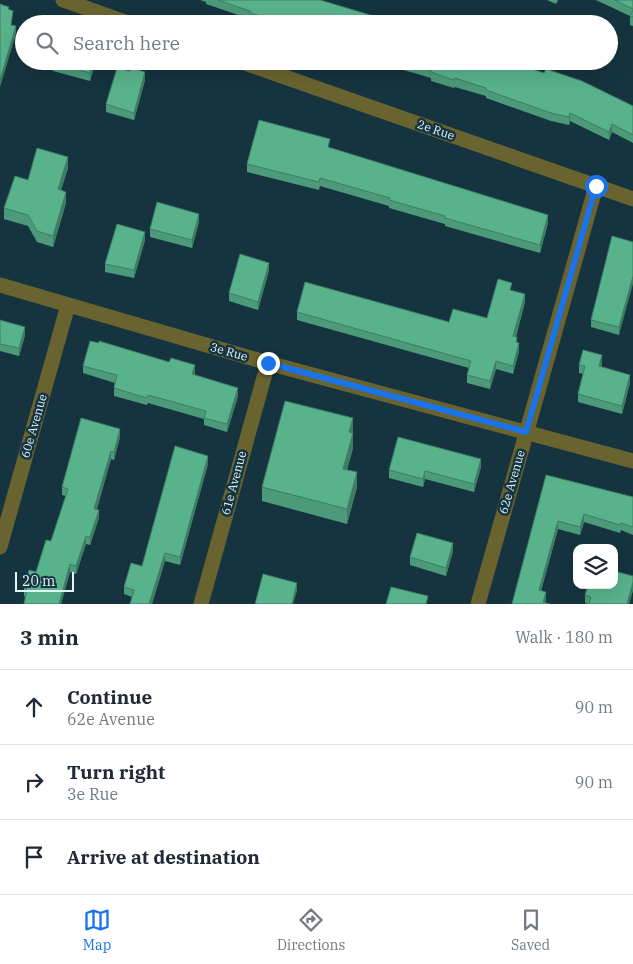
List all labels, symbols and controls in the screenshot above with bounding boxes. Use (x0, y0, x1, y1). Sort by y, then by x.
search box (15, 15, 618, 70)
icon: search (33, 29, 61, 57)
text: Search here (73, 31, 180, 55)
street label: 2e Rue (416, 116, 457, 143)
route start (585, 175, 608, 198)
street label: 3e Rue (209, 339, 250, 364)
route end (257, 352, 280, 375)
street label: 60e Avenue (17, 392, 50, 460)
street label: 62e Avenue (495, 448, 528, 516)
street label: 61e Avenue (218, 449, 249, 517)
map controls (573, 544, 618, 589)
button: layers (573, 544, 618, 589)
scale bar (15, 569, 74, 592)
text: 20 m (22, 572, 55, 590)
text: 3 min (20, 623, 79, 651)
text: Walk · 180 m (515, 627, 613, 647)
text: Continue (67, 685, 152, 709)
icon: ahead (20, 693, 48, 721)
text: 90 m (575, 697, 613, 717)
text: 62e Avenue (67, 709, 155, 729)
text: Turn right (67, 760, 165, 784)
icon: right (20, 768, 48, 796)
text: 90 m (575, 772, 613, 792)
text: 3e Rue (67, 784, 118, 804)
icon: arrive (20, 843, 48, 871)
text: Arrive at destination (67, 845, 260, 869)
tab: Map (83, 906, 111, 954)
tab: Directions (277, 906, 345, 954)
tab: Saved (511, 906, 550, 954)

